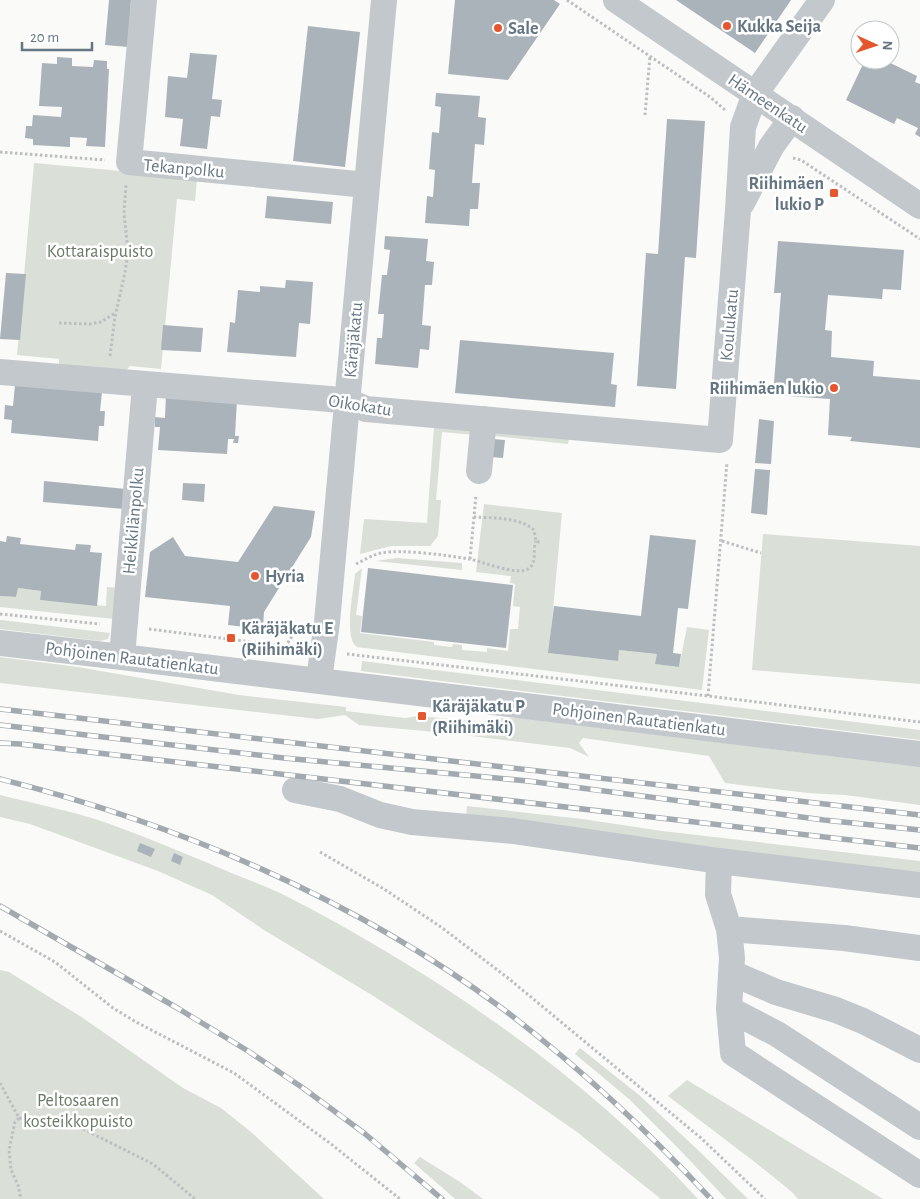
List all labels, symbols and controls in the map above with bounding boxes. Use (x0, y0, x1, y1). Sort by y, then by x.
place label: Kukka Seija (737, 18, 822, 36)
scale bar (22, 20, 92, 52)
place label: Sale (508, 20, 539, 38)
marker: Kukka Seija (721, 20, 733, 32)
north arrow (850, 20, 900, 70)
marker: Sale (492, 22, 504, 34)
text: 20 m (30, 30, 59, 45)
text: N (880, 40, 894, 51)
street label: Hämeenkatu (724, 71, 810, 137)
street label: Tekanpolku (143, 156, 225, 181)
place label: Riihimäen lukio P (748, 175, 824, 214)
marker: Riihimäen lukio P (828, 187, 840, 199)
park label: Kottaraispuisto (47, 243, 153, 261)
street label: Koulukatu (718, 288, 742, 362)
street label: Käräjäkatu (342, 301, 366, 379)
place label: Riihimäen lukio (709, 380, 824, 398)
marker: Riihimäen lukio (828, 382, 840, 394)
street label: Oikokatu (327, 392, 393, 420)
street label: Heikkilänpolku (120, 467, 148, 575)
place label: Hyria (265, 568, 305, 586)
marker: Hyria (249, 570, 261, 582)
place label: Käräjäkatu E (Riihimäki) (241, 620, 333, 659)
marker: Käräjäkatu E (Riihimäki) (225, 632, 237, 644)
street label: Pohjoinen Rautatienkatu (44, 639, 220, 679)
place label: Käräjäkatu P (Riihimäki) (432, 698, 525, 737)
street label: Pohjoinen Rautatienkatu (551, 700, 727, 740)
marker: Käräjäkatu P (Riihimäki) (416, 710, 428, 722)
park label: Peltosaaren kosteikkopuisto (23, 1092, 133, 1131)

